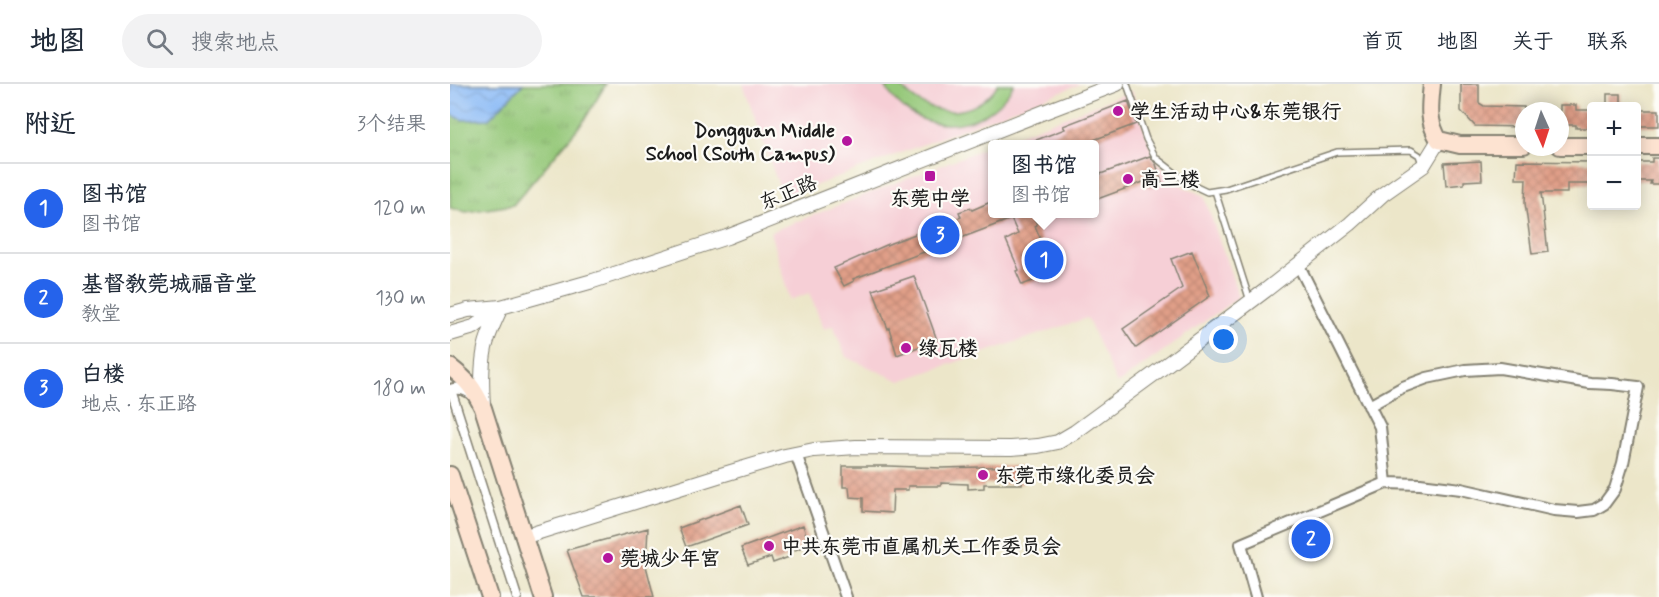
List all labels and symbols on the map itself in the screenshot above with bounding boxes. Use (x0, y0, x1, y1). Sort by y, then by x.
place label: 学生活动中心&东莞银行 (1130, 99, 1341, 126)
north arrow (1515, 102, 1569, 156)
marker: 学生活动中心&东莞银行 (1111, 104, 1125, 118)
place label: Dongguan Middle School (South Campus) (646, 118, 836, 168)
marker: Dongguan Middle School (South Campus) (840, 134, 854, 148)
place label: 高三楼 (1140, 167, 1200, 194)
street label: 东正路 (756, 169, 822, 217)
marker: 东莞中学 (923, 169, 937, 183)
marker: 高三楼 (1121, 172, 1135, 186)
place label: 东莞中学 (890, 186, 970, 213)
pin: 3 (920, 212, 960, 258)
pin: 1 (1024, 238, 1064, 282)
your location (1209, 325, 1238, 354)
place label: 绿瓦楼 (918, 336, 978, 363)
marker: 绿瓦楼 (899, 341, 913, 355)
place label: 东莞市绿化委员会 (995, 463, 1155, 490)
marker: 东莞市绿化委员会 (976, 468, 990, 482)
pin: 2 (1292, 516, 1330, 562)
place label: 中共东莞市直属机关工作委员会 (781, 534, 1061, 561)
marker: 中共东莞市直属机关工作委员会 (762, 539, 776, 553)
place label: 莞城少年宫 (620, 546, 720, 573)
marker: 莞城少年宫 (601, 551, 615, 565)

